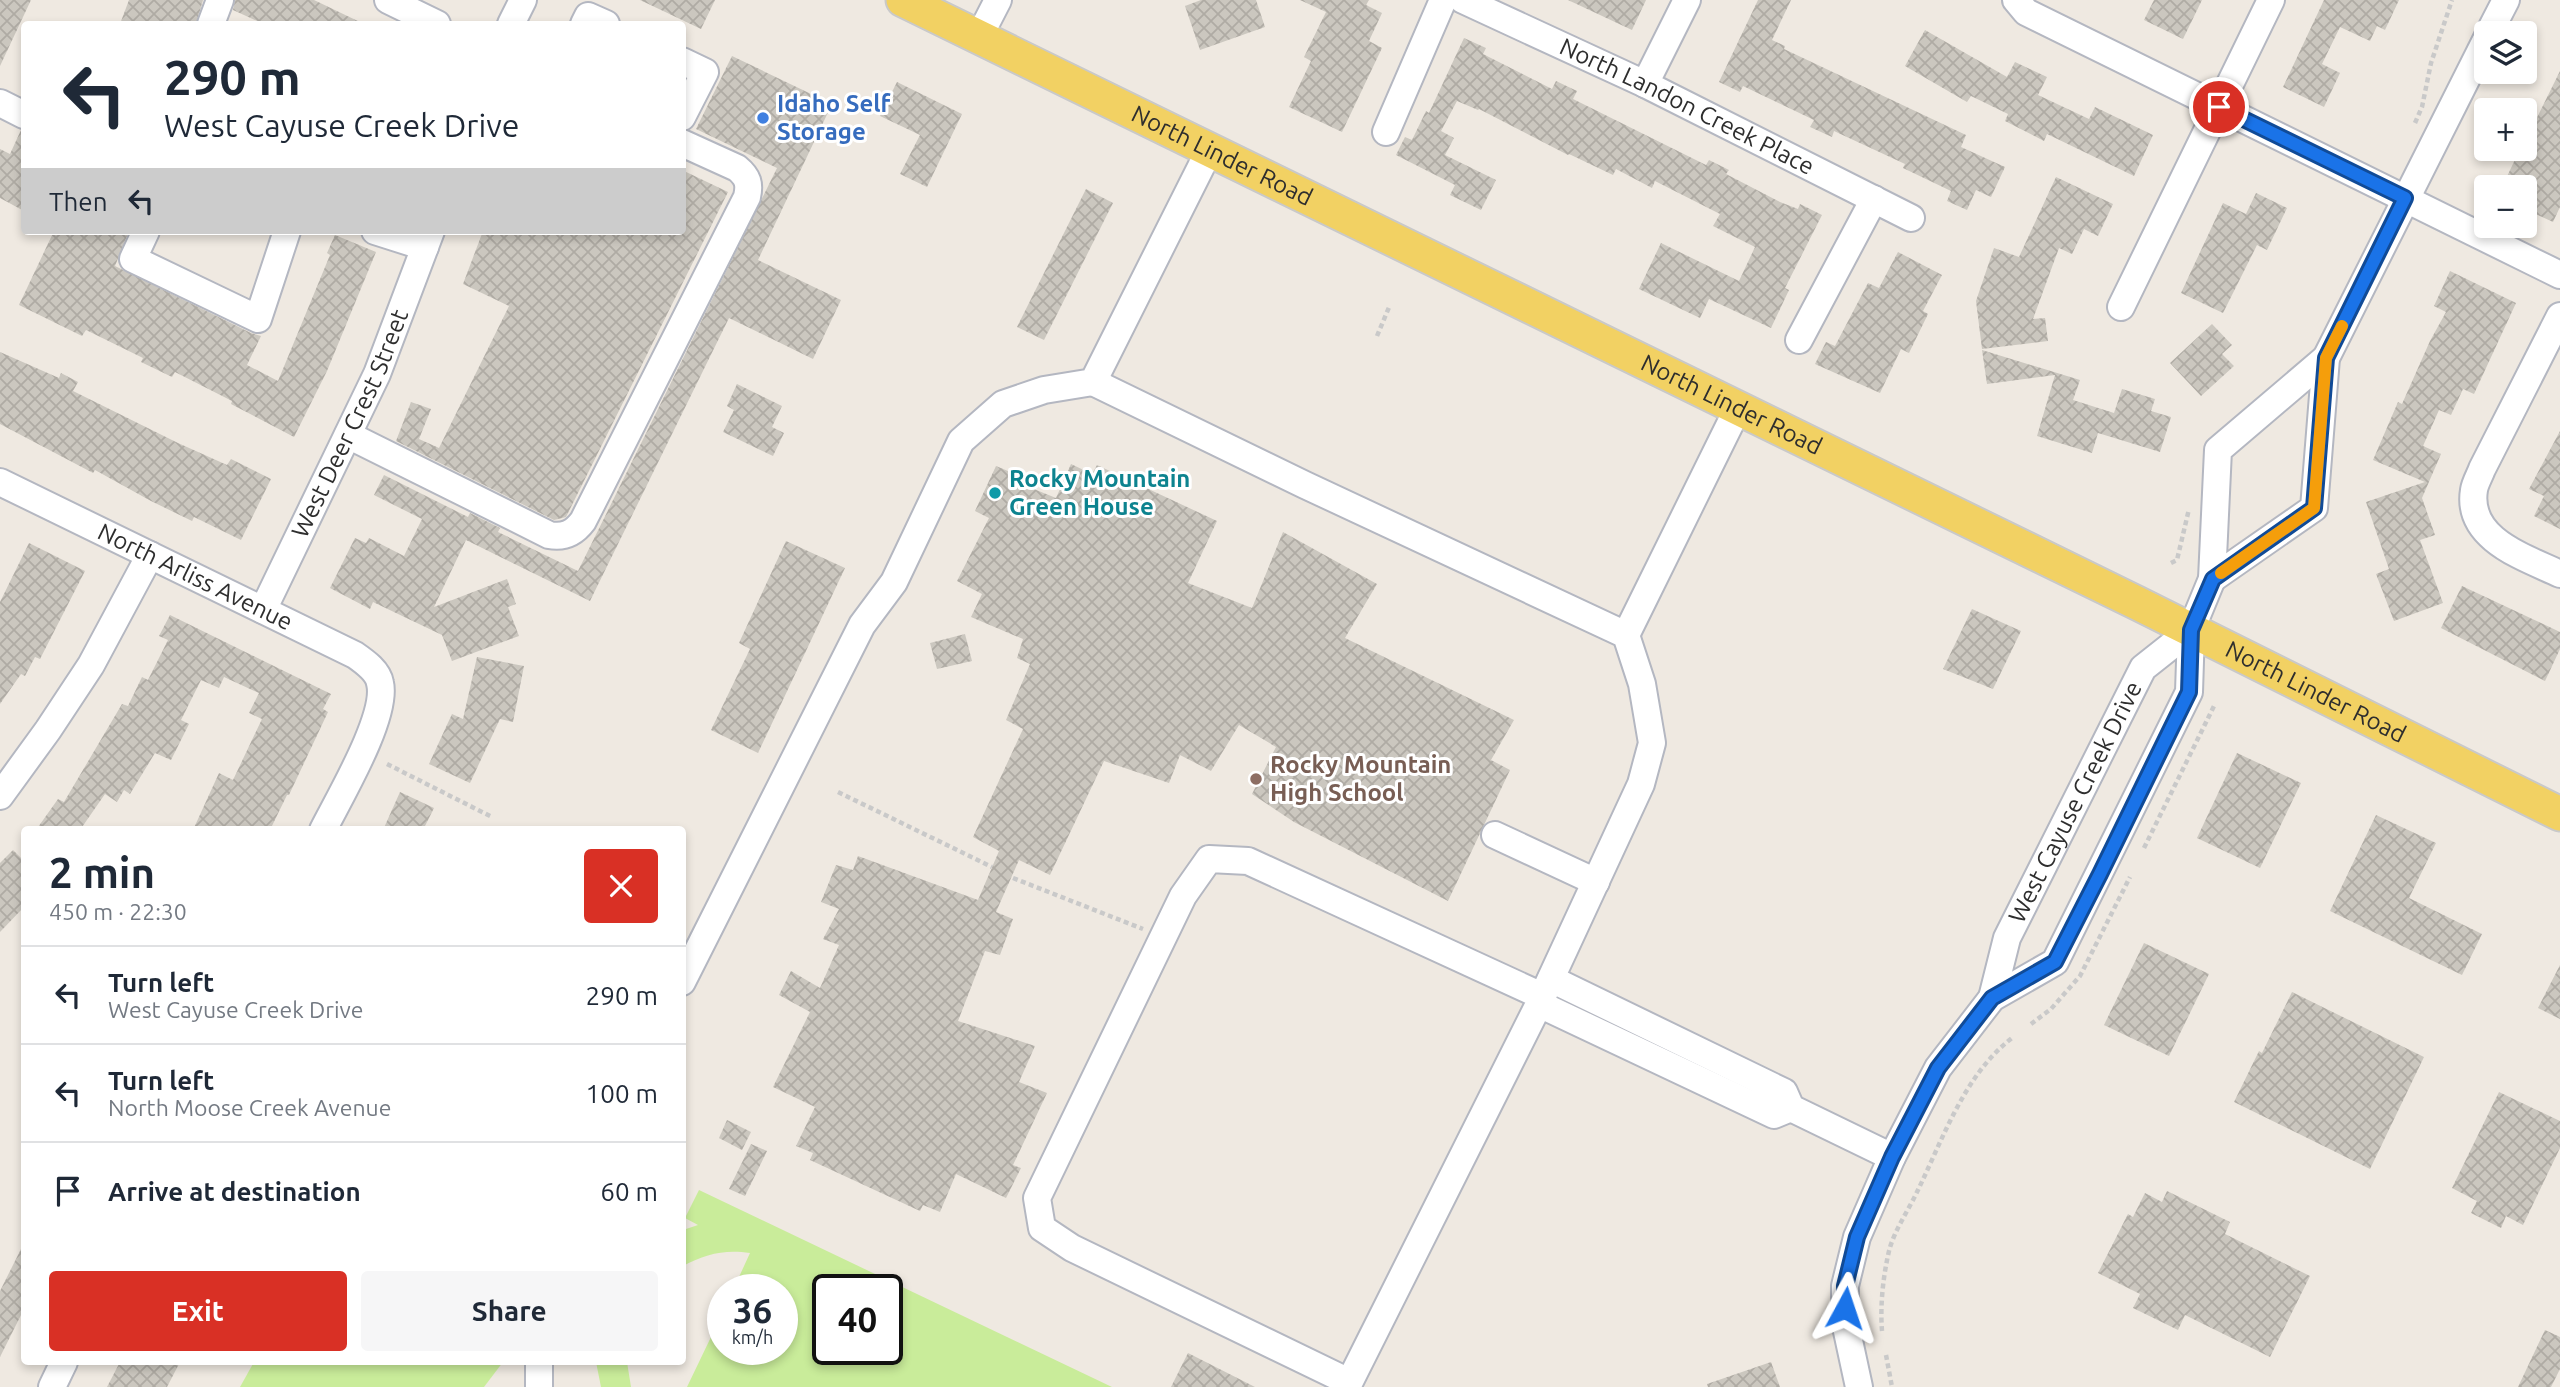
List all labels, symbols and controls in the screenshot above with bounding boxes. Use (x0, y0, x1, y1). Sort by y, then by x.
map controls (2474, 21, 2537, 238)
button: layers (2474, 21, 2537, 84)
street label: North Landon Creek Place (1556, 33, 1819, 180)
icon: left (49, 49, 140, 140)
text: 290 m (164, 49, 301, 104)
pin (2189, 77, 2249, 137)
icon: arrive (2200, 88, 2238, 126)
place label: Idaho Self Storage (777, 90, 892, 145)
button: + (2474, 98, 2537, 161)
street label: North Linder Road (1127, 100, 1317, 211)
text: West Cayuse Creek Drive (164, 107, 519, 143)
marker: Idaho Self Storage (755, 110, 771, 126)
button: − (2474, 175, 2537, 238)
icon: left (122, 182, 160, 220)
text: Then (49, 187, 108, 216)
street label: West Deer Crest Street (286, 305, 413, 542)
street label: North Linder Road (1637, 349, 1826, 460)
place label: Rocky Mountain Green House (1009, 465, 1190, 520)
marker: Rocky Mountain Green House (987, 485, 1003, 501)
street label: North Arliss Avenue (94, 518, 297, 635)
street label: North Linder Road (2221, 635, 2410, 748)
street label: West Cayuse Creek Drive (2003, 677, 2147, 927)
place label: Rocky Mountain High School (1270, 751, 1451, 806)
marker: Rocky Mountain High School (1248, 771, 1264, 787)
text: 2 min (49, 849, 155, 896)
button: close (584, 849, 658, 923)
text: 450 m · 22:30 (49, 899, 187, 924)
text: Turn left (108, 968, 214, 997)
icon: left (49, 976, 87, 1014)
text: 290 m (586, 981, 658, 1010)
text: West Cayuse Creek Drive (108, 997, 363, 1022)
text: Turn left (108, 1066, 214, 1095)
icon: left (49, 1074, 87, 1112)
text: 100 m (586, 1079, 658, 1108)
text: North Moose Creek Avenue (108, 1095, 391, 1120)
icon: arrive (49, 1172, 87, 1210)
text: Arrive at destination (108, 1177, 361, 1206)
text: 60 m (600, 1177, 658, 1206)
button: Exit (49, 1271, 347, 1351)
button: Share (361, 1271, 658, 1351)
position arrow (1808, 1271, 1882, 1345)
speed limit sign: 40 (812, 1274, 903, 1365)
text: 36 (733, 1290, 772, 1330)
text: km/h (732, 1327, 773, 1347)

